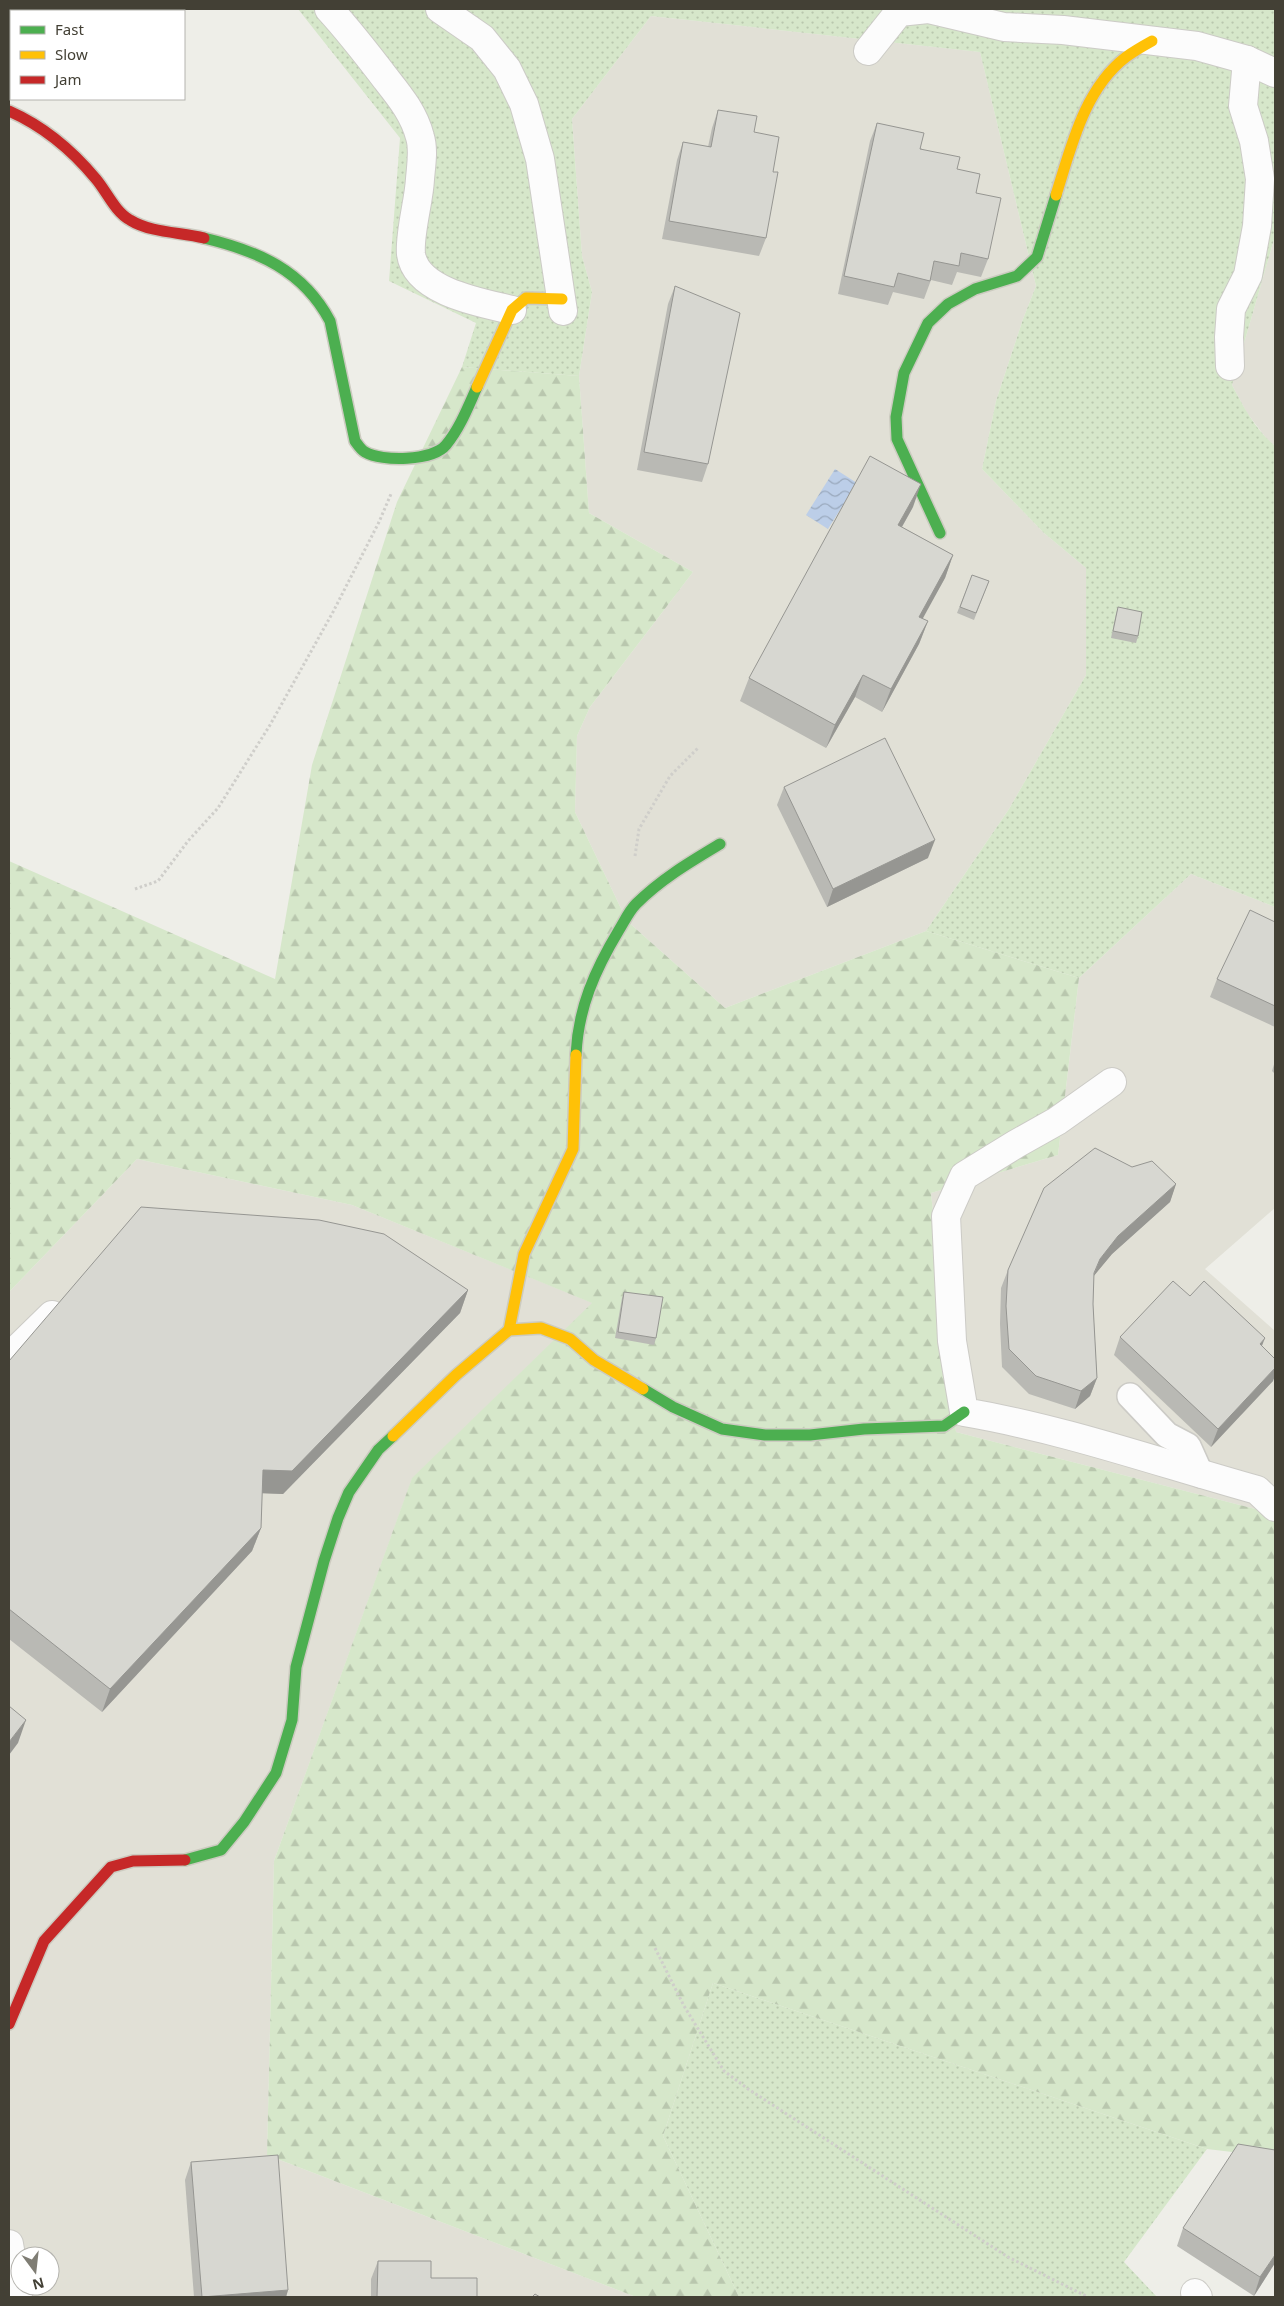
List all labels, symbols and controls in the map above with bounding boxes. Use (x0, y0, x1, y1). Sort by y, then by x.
legend (10, 10, 185, 100)
text: Fast (55, 19, 84, 39)
text: Slow (55, 44, 88, 64)
text: Jam (53, 69, 82, 89)
north arrow (10, 2246, 60, 2296)
text: N (31, 2273, 46, 2295)

